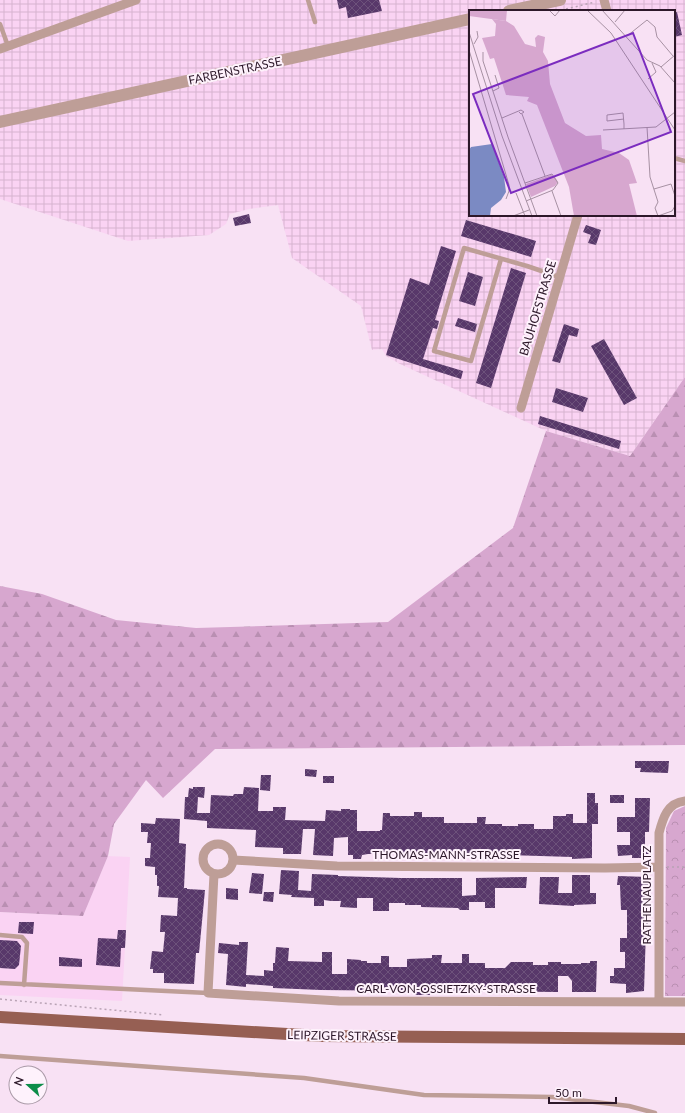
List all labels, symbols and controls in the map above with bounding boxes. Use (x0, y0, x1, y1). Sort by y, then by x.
inset map (469, 10, 675, 216)
street label: FARBENSTRASSE (187, 53, 283, 88)
street label: BAUHOFSTRASSE (516, 258, 559, 357)
street label: RATHENAUPLATZ (639, 846, 654, 944)
street label: THOMAS-MANN-STRASSE (372, 847, 520, 862)
street label: CARL-VON-OSSIETZKY-STRASSE (356, 981, 536, 996)
street label: LEIPZIGER STRASSE (287, 1027, 397, 1044)
north arrow (8, 1065, 48, 1105)
text: N (11, 1075, 26, 1088)
scale bar (549, 1079, 616, 1105)
text: 50 m (555, 1085, 582, 1100)

